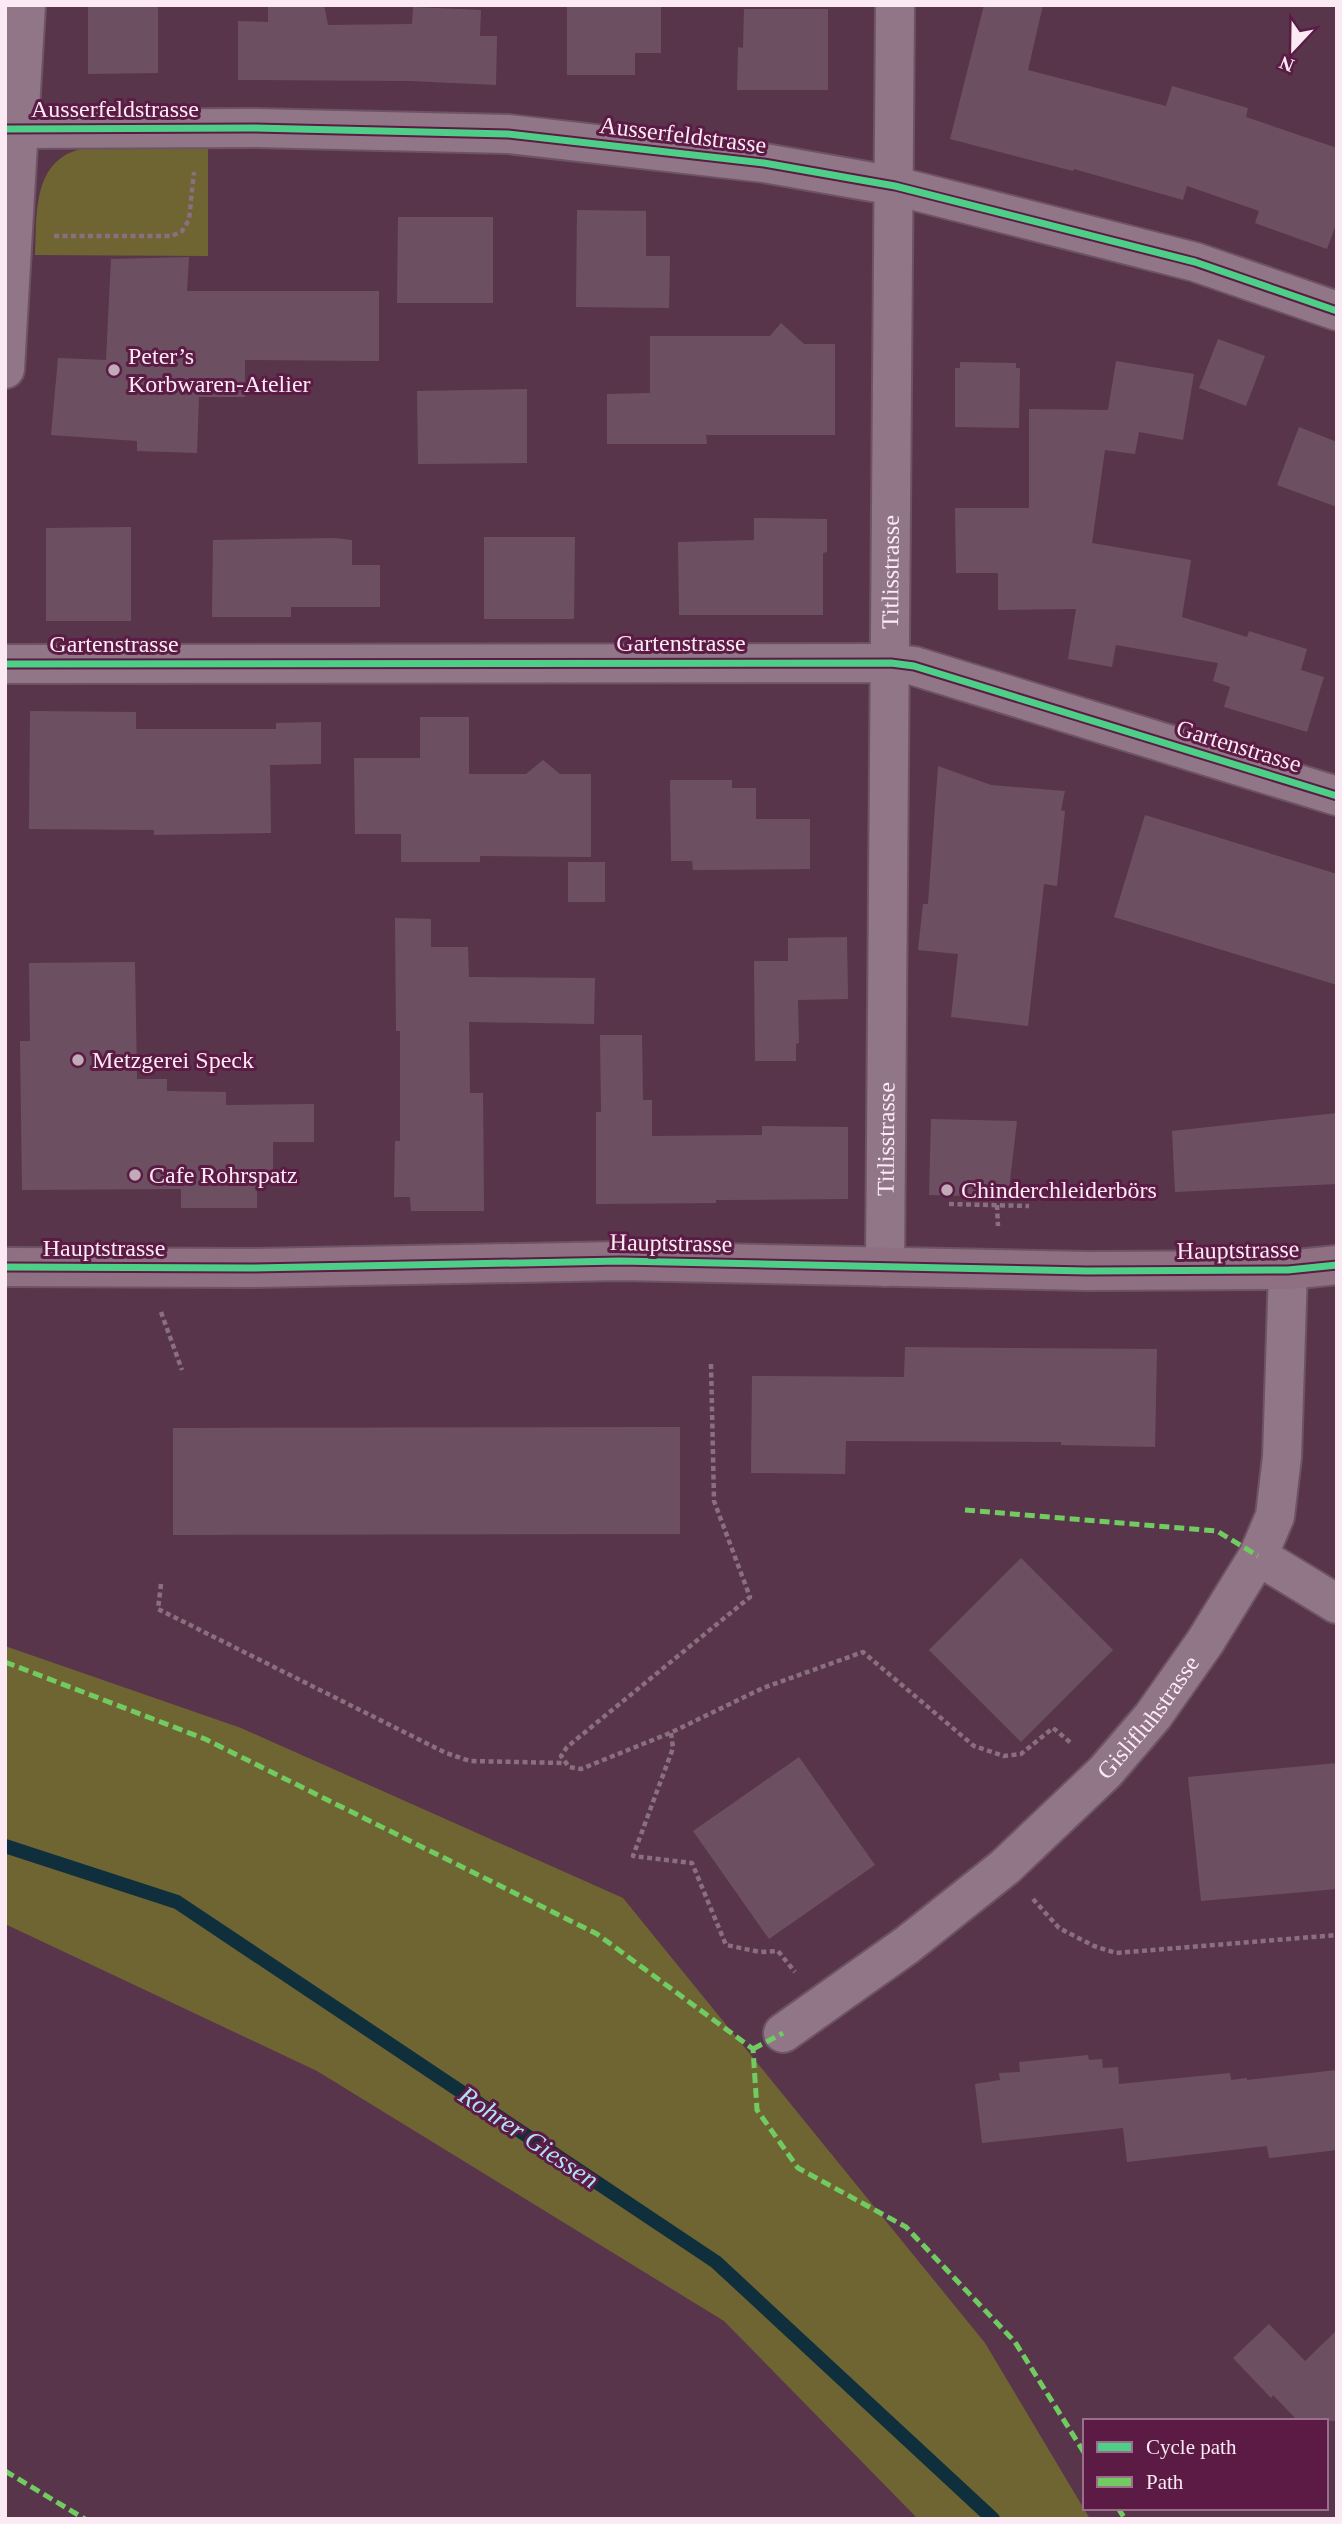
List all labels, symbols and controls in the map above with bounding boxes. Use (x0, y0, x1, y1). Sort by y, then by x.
north arrow (1258, 14, 1328, 84)
text: N (1276, 52, 1297, 77)
street label: Ausserfeldstrasse (31, 96, 199, 122)
street label: Ausserfeldstrasse (598, 112, 768, 158)
place label: Peter’s Korbwaren-Atelier (128, 343, 311, 397)
marker: Peter’s Korbwaren-Atelier (106, 362, 122, 378)
street label: Titlisstrasse (877, 515, 904, 629)
street label: Gartenstrasse (616, 630, 746, 656)
street label: Gartenstrasse (49, 631, 179, 657)
street label: Gartenstrasse (1173, 715, 1305, 777)
place label: Metzgerei Speck (92, 1047, 254, 1073)
marker: Metzgerei Speck (70, 1052, 86, 1068)
street label: Titlisstrasse (873, 1082, 899, 1196)
place label: Cafe Rohrspatz (149, 1162, 298, 1188)
marker: Cafe Rohrspatz (127, 1167, 143, 1183)
place label: Chinderchleiderbörs (961, 1177, 1157, 1203)
marker: Chinderchleiderbörs (939, 1182, 955, 1198)
street label: Hauptstrasse (609, 1229, 733, 1257)
street label: Hauptstrasse (43, 1235, 165, 1261)
street label: Hauptstrasse (1176, 1236, 1300, 1264)
street label: Gislifluhstrasse (1092, 1651, 1204, 1784)
water label: Rohrer Giessen (453, 2080, 604, 2195)
legend (1083, 2419, 1328, 2510)
text: Cycle path (1146, 2435, 1237, 2459)
text: Path (1146, 2470, 1184, 2494)

